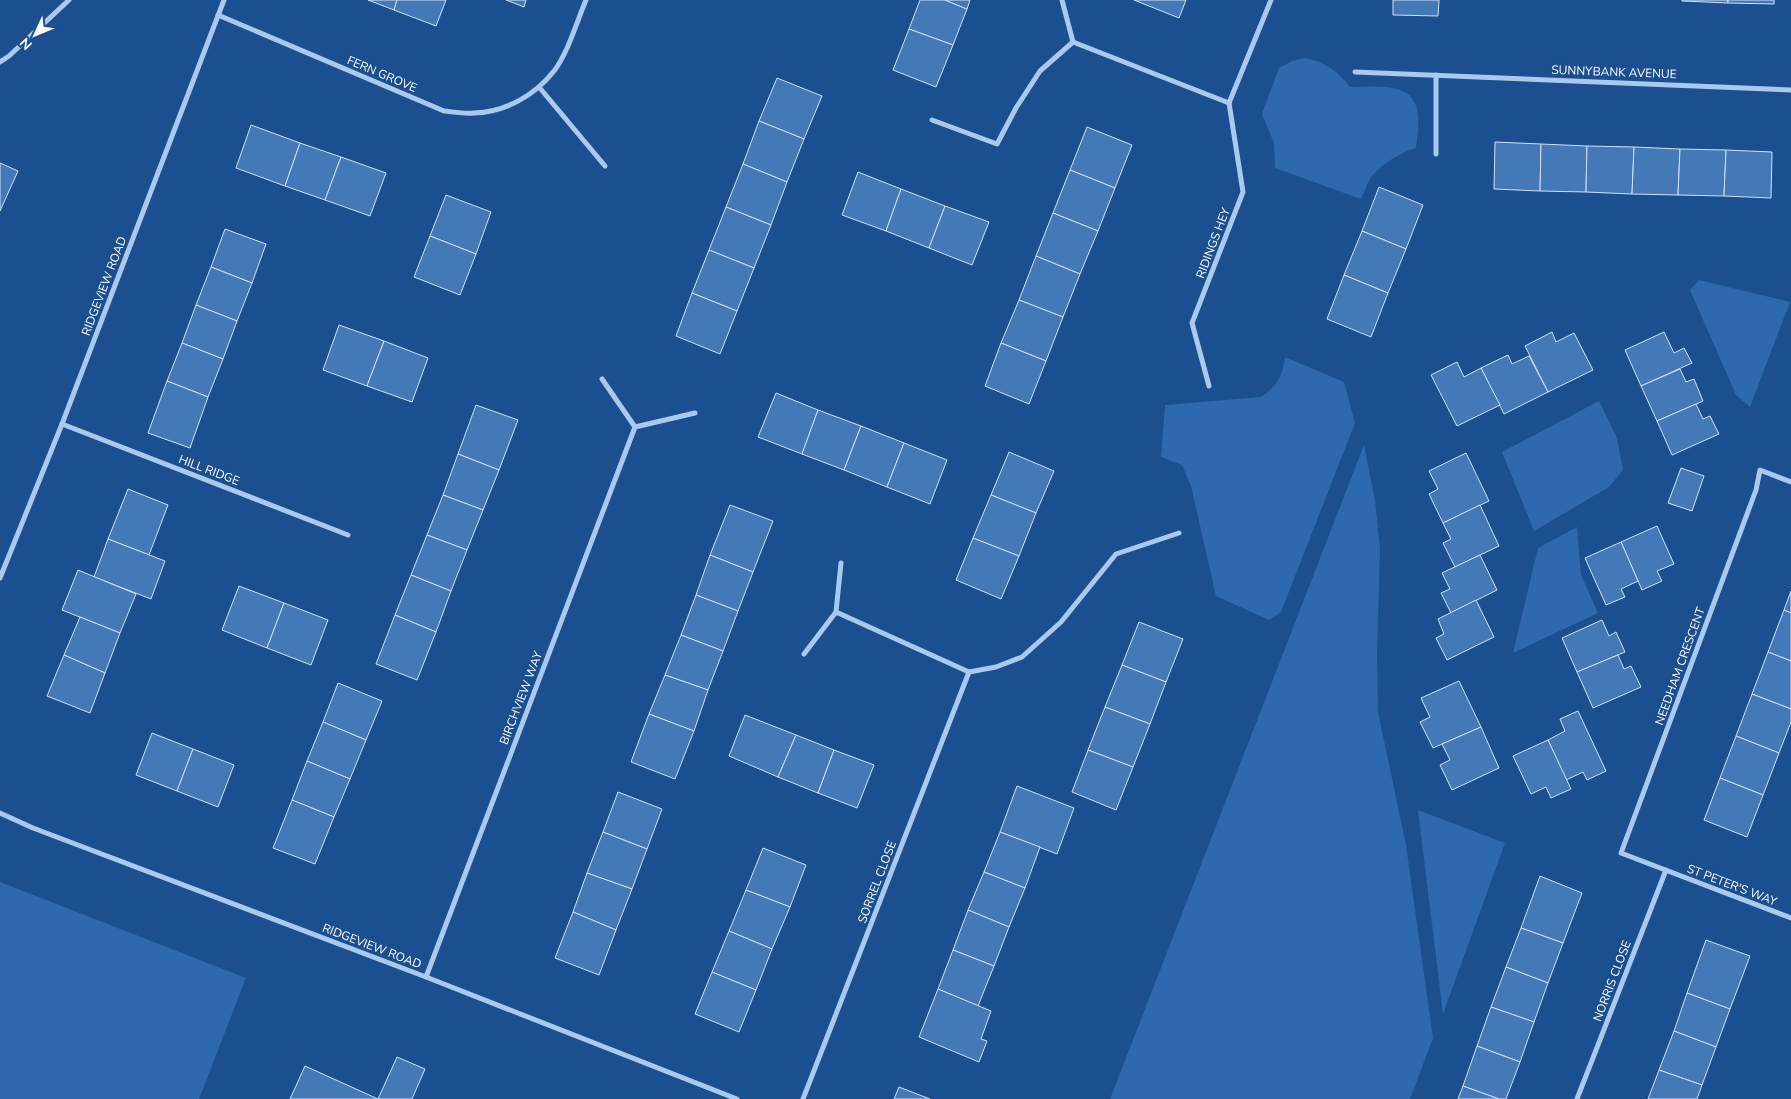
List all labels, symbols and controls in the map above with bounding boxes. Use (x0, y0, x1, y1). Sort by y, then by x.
north arrow (10, 10, 60, 60)
text: N (16, 33, 36, 54)
street label: FERN GROVE (345, 52, 419, 96)
street label: SUNNYBANK AVENUE (1551, 62, 1677, 82)
street label: RIDINGS HEY (1192, 205, 1234, 281)
street label: RIDGEVIEW ROAD (78, 234, 130, 338)
street label: HILL RIDGE (176, 451, 242, 489)
street label: NEEDHAM CRESCENT (1651, 604, 1709, 727)
street label: BIRCHVIEW WAY (496, 648, 546, 747)
street label: SORREL CLOSE (854, 839, 900, 925)
street label: ST PETER'S WAY (1685, 861, 1780, 910)
street label: RIDGEVIEW ROAD (320, 920, 424, 972)
street label: NORRIS CLOSE (1589, 938, 1635, 1024)

